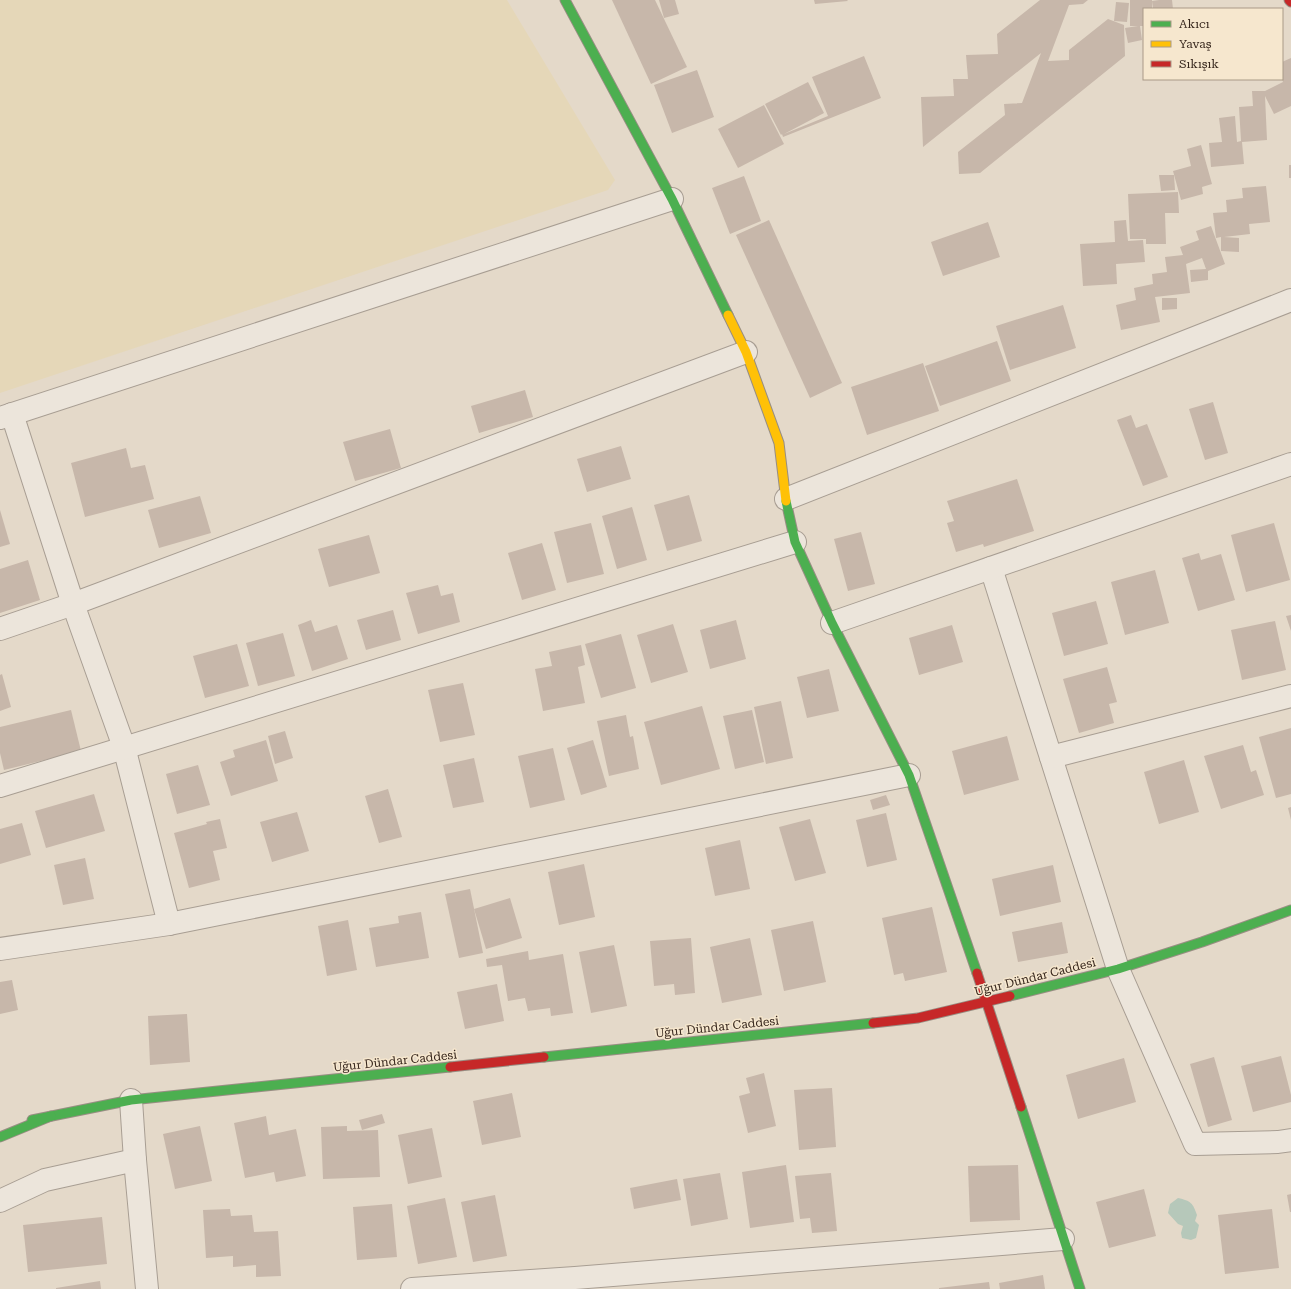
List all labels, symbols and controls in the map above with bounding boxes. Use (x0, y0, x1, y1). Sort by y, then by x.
legend (1143, 8, 1283, 80)
text: Akıcı (1179, 17, 1210, 31)
text: Yavaş (1179, 37, 1212, 51)
text: Sıkışık (1179, 57, 1219, 71)
street label: Uğur Dündar Caddesi (973, 955, 1097, 999)
street label: Uğur Dündar Caddesi (654, 1014, 780, 1040)
street label: Uğur Dündar Caddesi (332, 1048, 458, 1074)

